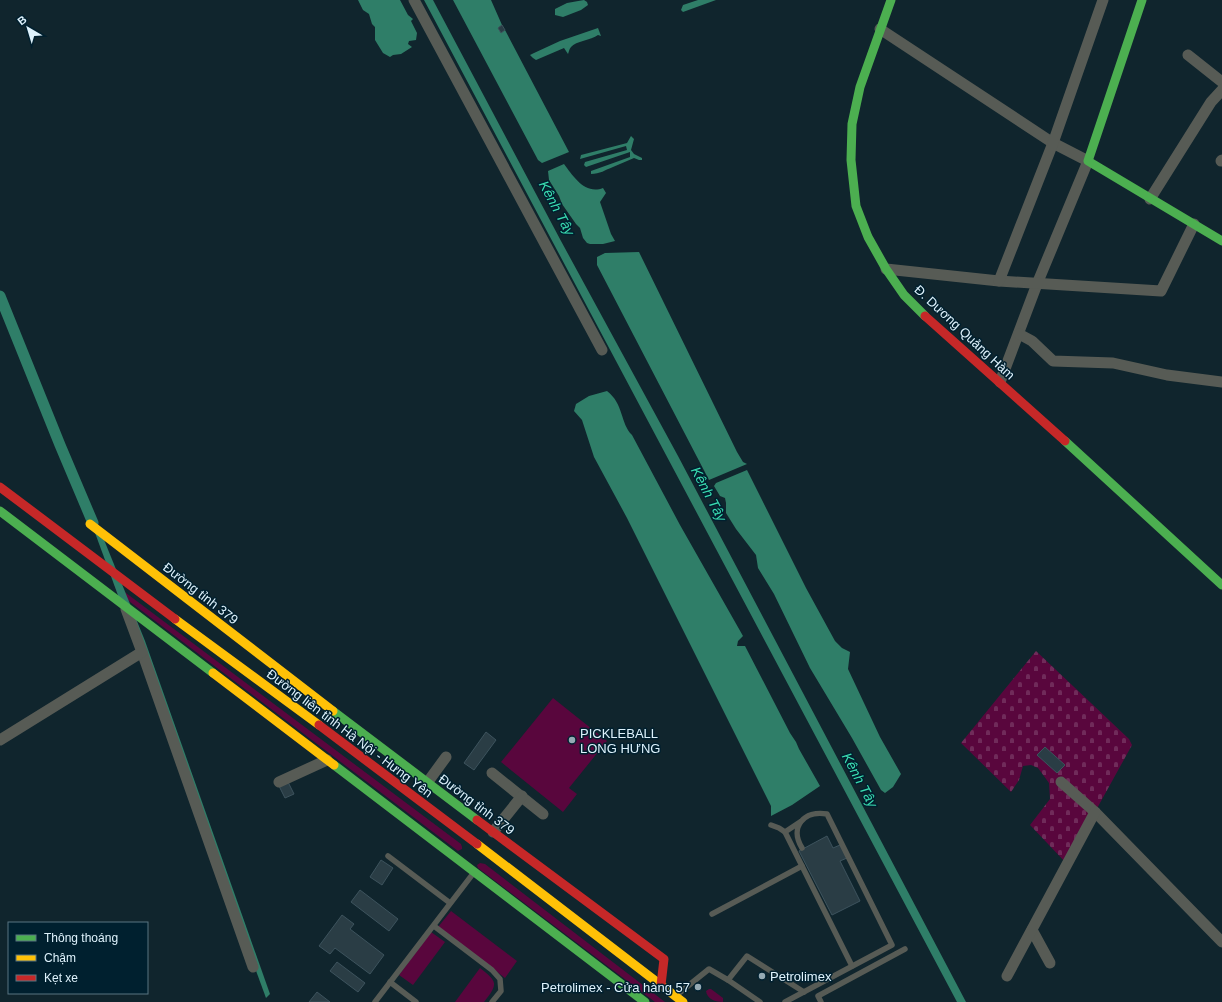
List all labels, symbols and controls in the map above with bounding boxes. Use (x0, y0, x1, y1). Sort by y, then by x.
north arrow (8, 8, 48, 48)
text: B (15, 13, 29, 27)
water label: Kênh Tây (536, 178, 579, 239)
street label: Đ. Dương Quảng Hàm (911, 282, 1018, 383)
water label: Kênh Tây (688, 464, 731, 525)
street label: Đường tỉnh 379 (160, 559, 241, 627)
street label: Đường liên tỉnh Hà Nội - Hưng Yên (264, 666, 435, 801)
place label: PICKLEBALL LONG HƯNG (580, 726, 660, 756)
marker: PICKLEBALL LONG HƯNG (567, 735, 577, 745)
water label: Kênh Tây (839, 750, 882, 811)
street label: Đường tỉnh 379 (436, 771, 518, 838)
legend (8, 922, 148, 994)
text: Thông thoáng (44, 931, 118, 945)
text: Chậm (44, 951, 76, 965)
place label: Petrolimex (770, 969, 832, 984)
text: Kẹt xe (44, 971, 78, 985)
marker: Petrolimex (757, 971, 767, 981)
place label: Petrolimex - Cửa hàng 57 (541, 980, 690, 995)
marker: Petrolimex - Cửa hàng 57 (693, 982, 703, 992)

